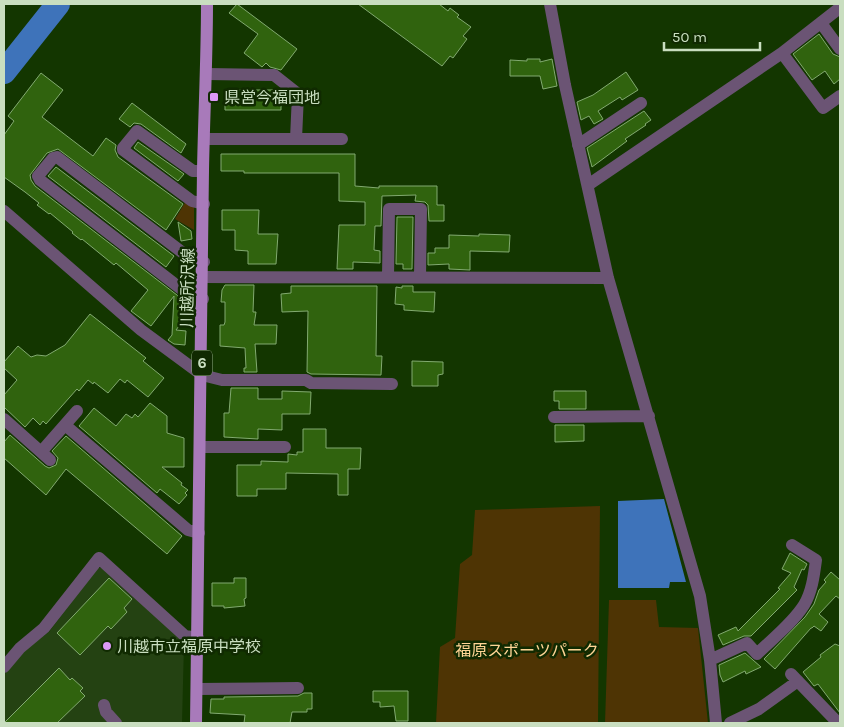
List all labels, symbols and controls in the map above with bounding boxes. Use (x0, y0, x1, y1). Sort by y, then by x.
scale bar (664, 20, 760, 52)
text: 50 m (672, 28, 707, 46)
place label: 県営今福団地 (224, 88, 320, 107)
marker: 県営今福団地 (208, 91, 220, 103)
street label: 川越所沢線 (177, 248, 198, 328)
road number: 6 (192, 350, 212, 376)
place label: 川越市立福原中学校 (117, 637, 261, 656)
marker: 川越市立福原中学校 (101, 640, 113, 652)
park label: 福原スポーツパーク (455, 641, 599, 660)

